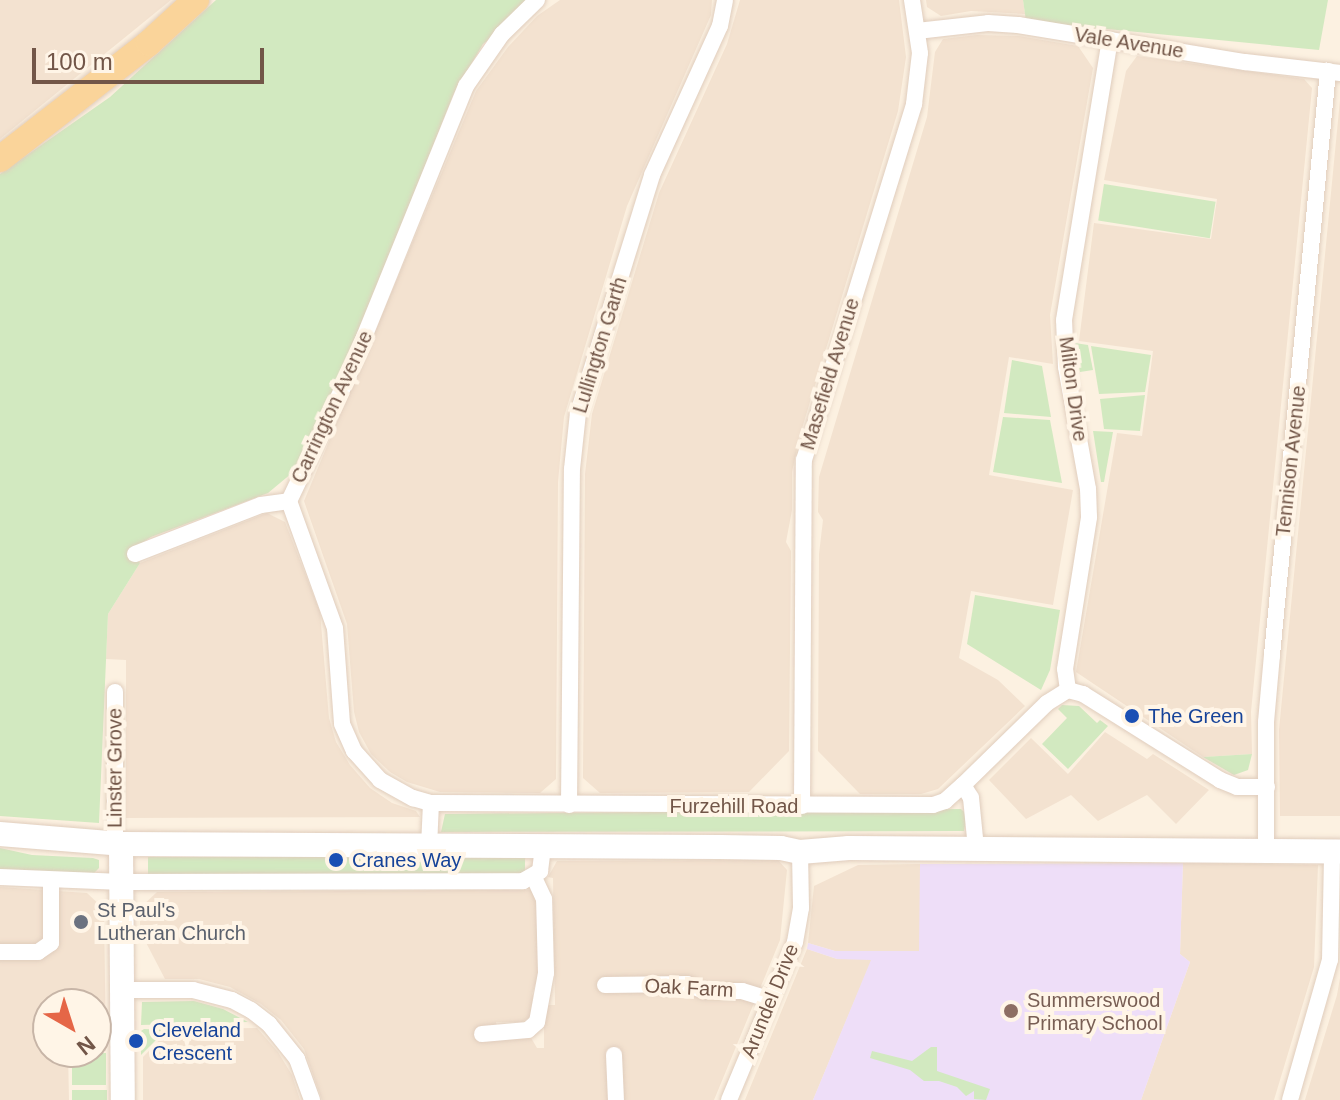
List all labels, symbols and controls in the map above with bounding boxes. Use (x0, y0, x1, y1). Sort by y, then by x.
street label: Vale Avenue (1072, 22, 1186, 64)
scale bar (36, 32, 268, 82)
text: 100 m (46, 48, 113, 75)
street label: Lullington Garth (568, 274, 632, 416)
street label: Masefield Avenue (795, 295, 865, 453)
street label: Carrington Avenue (286, 327, 378, 487)
street label: Milton Drive (1054, 335, 1092, 443)
street label: Tennison Avenue (1271, 384, 1311, 538)
place label: The Green (1148, 704, 1244, 728)
marker: The Green (1123, 707, 1141, 725)
street label: Linster Grove (103, 708, 127, 828)
street label: Furzehill Road (670, 794, 798, 818)
place label: Cranes Way (352, 848, 461, 872)
marker: Cranes Way (327, 851, 345, 869)
place label: St Paul's Lutheran Church (97, 898, 246, 945)
marker: St Paul's Lutheran Church (72, 913, 90, 931)
street label: Arundel Drive (736, 940, 804, 1062)
street label: Oak Farm (644, 974, 734, 1002)
north arrow (32, 988, 112, 1068)
place label: Summerswood Primary School (1027, 988, 1163, 1035)
marker: Summerswood Primary School (1002, 1002, 1020, 1020)
place label: Cleveland Crescent (152, 1018, 241, 1065)
text: N (72, 1031, 100, 1060)
marker: Cleveland Crescent (127, 1032, 145, 1050)

